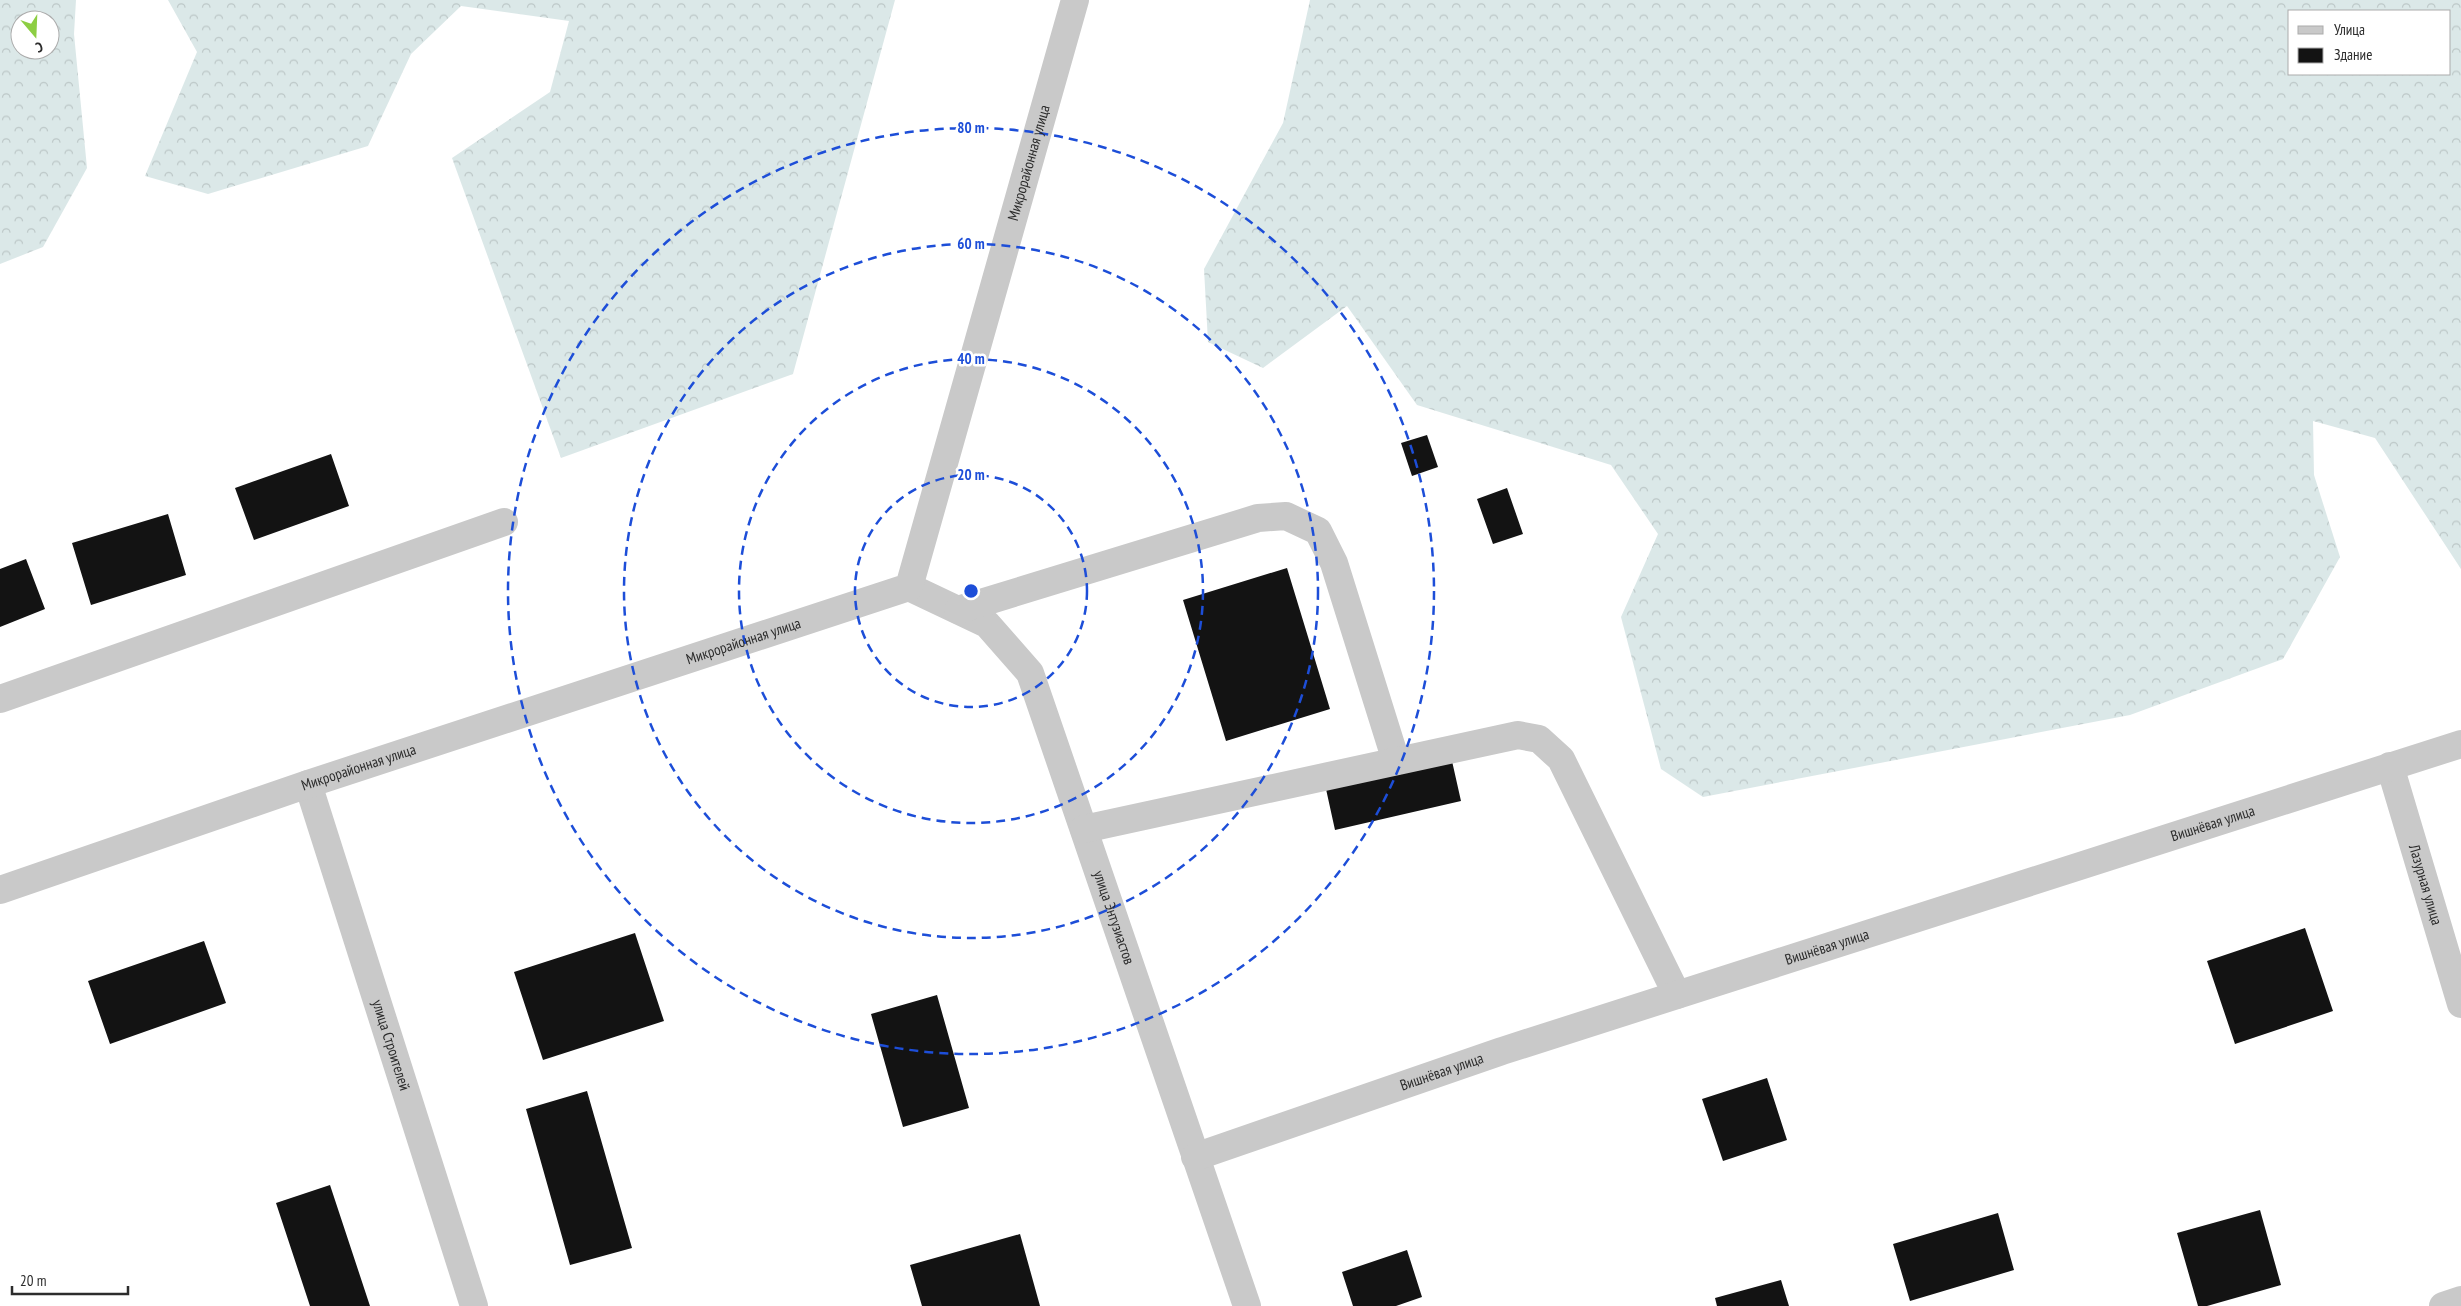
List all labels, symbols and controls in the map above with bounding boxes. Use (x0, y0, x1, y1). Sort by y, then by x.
north arrow (10, 10, 60, 60)
legend (2288, 10, 2451, 75)
text: Улица (2334, 20, 2365, 39)
text: С (33, 38, 45, 57)
text: Здание (2334, 45, 2372, 64)
street label: Микрорайонная улица (1003, 103, 1054, 223)
text: 80 m (957, 118, 985, 137)
text: 60 m (957, 234, 985, 253)
text: 40 m (957, 349, 985, 368)
text: 20 m (957, 465, 985, 484)
centre of rings (962, 582, 980, 600)
street label: Микрорайонная улица (684, 613, 803, 668)
street label: Микрорайонная улица (299, 739, 418, 795)
street label: Вишнёвая улица (2168, 801, 2257, 845)
street label: Лазурная улица (2405, 841, 2447, 927)
street label: улица Энтузиастов (1089, 868, 1139, 967)
street label: Вишнёвая улица (1782, 924, 1871, 969)
street label: улица Строителей (368, 997, 415, 1093)
street label: Вишнёвая улица (1397, 1048, 1486, 1095)
scale bar (12, 1264, 129, 1296)
text: 20 m (20, 1271, 46, 1290)

